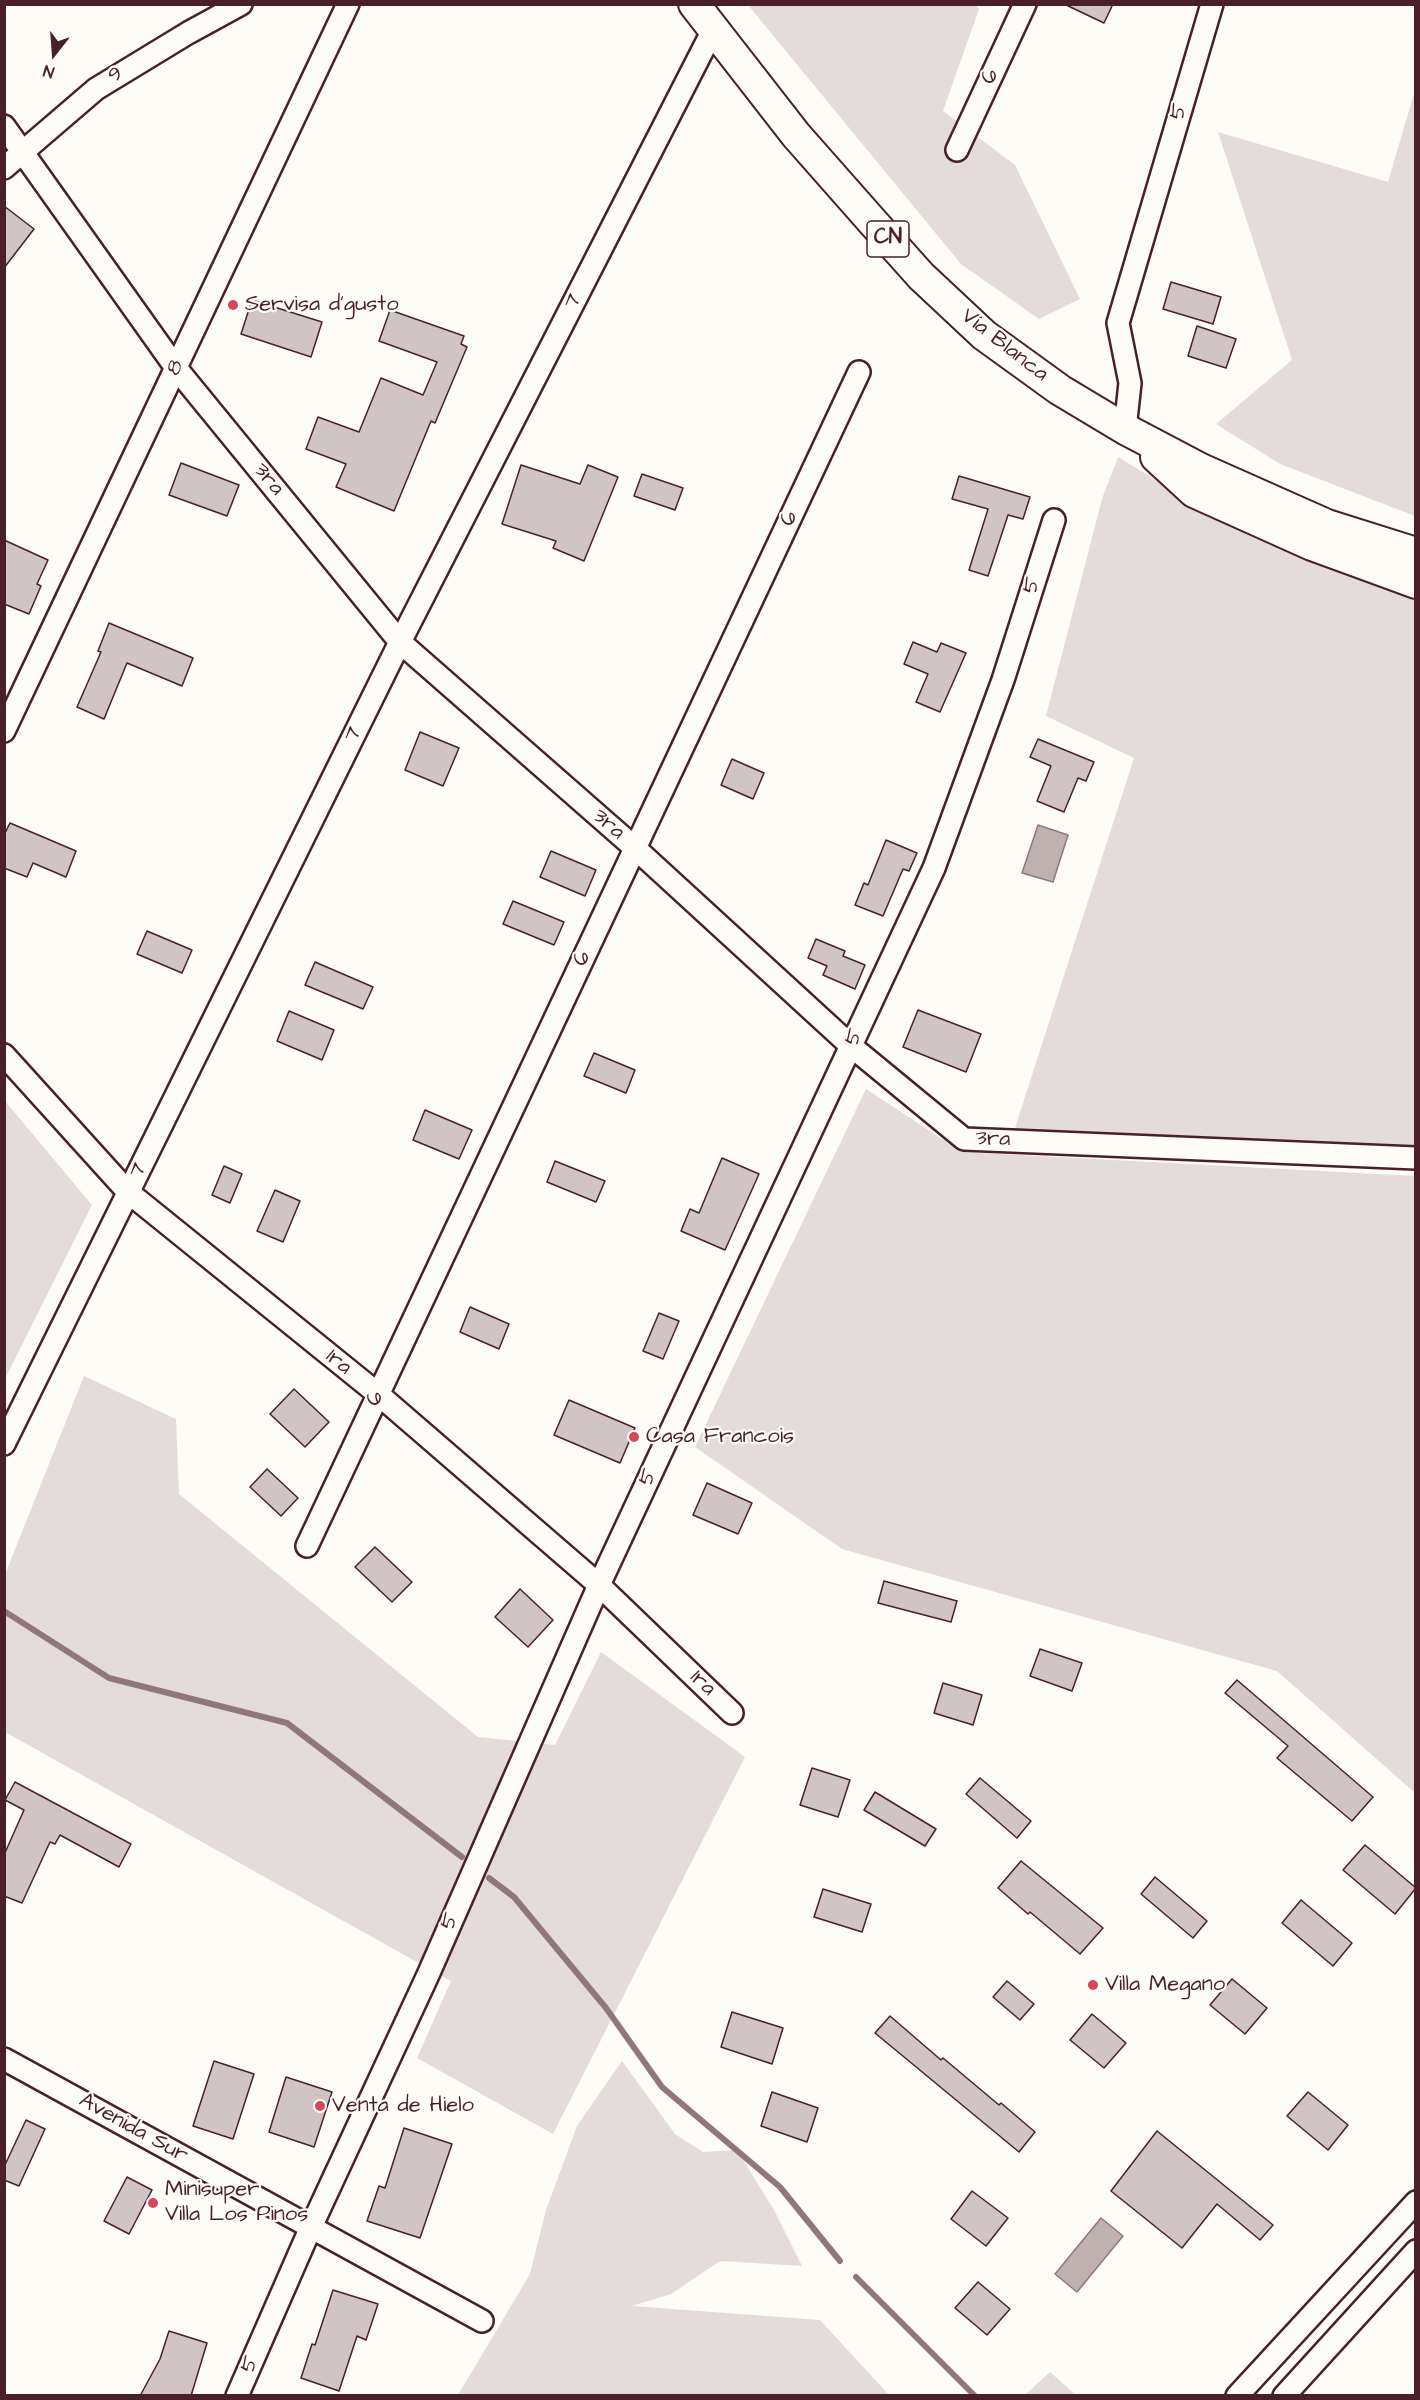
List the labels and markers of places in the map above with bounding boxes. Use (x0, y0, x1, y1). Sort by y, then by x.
place label: Servisa d'gusto (245, 292, 399, 318)
marker: Servisa d'gusto (226, 298, 240, 312)
place label: Casa Francois (646, 1424, 794, 1450)
marker: Casa Francois (627, 1430, 641, 1444)
place label: Villa Megano (1105, 1972, 1225, 1998)
marker: Villa Megano (1086, 1978, 1100, 1992)
place label: Venta de Hielo (332, 2093, 474, 2119)
marker: Venta de Hielo (313, 2099, 327, 2113)
place label: Minisuper Villa Los Pinos (165, 2177, 308, 2228)
marker: Minisuper Villa Los Pinos (146, 2196, 160, 2210)

